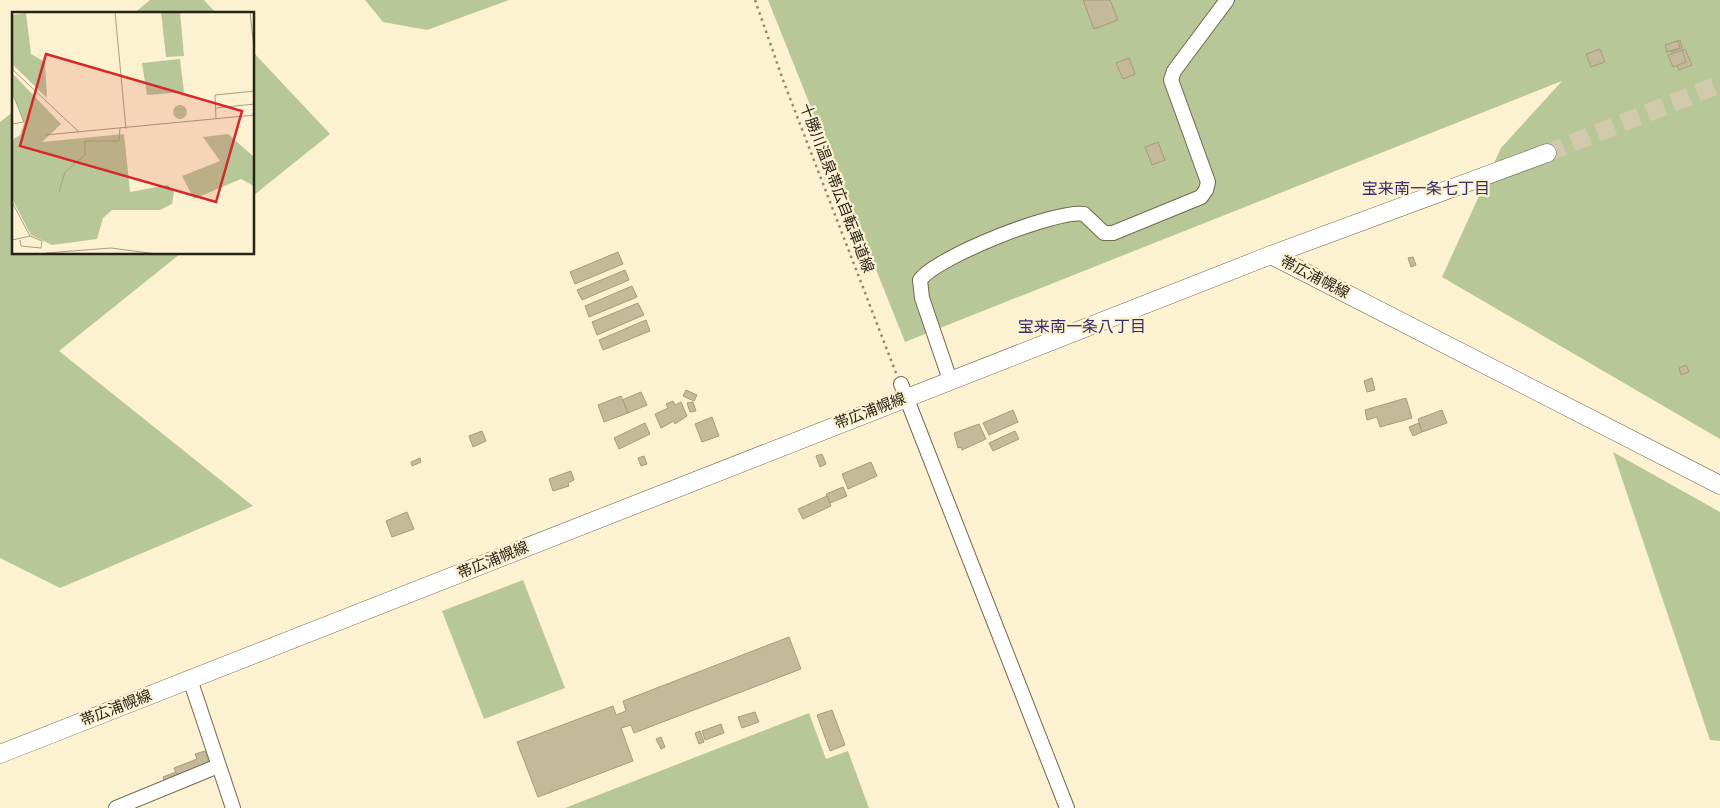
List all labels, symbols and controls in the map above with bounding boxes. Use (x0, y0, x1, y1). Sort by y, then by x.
inset map (12, 12, 255, 255)
street label: 十勝川温泉帯広自転車道線 (796, 101, 878, 275)
district label: 宝来南一条七丁目 (1362, 179, 1490, 198)
street label: 帯広浦幌線 (1277, 252, 1353, 302)
district label: 宝来南一条八丁目 (1018, 317, 1146, 336)
street label: 帯広浦幌線 (832, 389, 908, 433)
street label: 帯広浦幌線 (455, 538, 531, 582)
street label: 帯広浦幌線 (78, 686, 154, 730)

